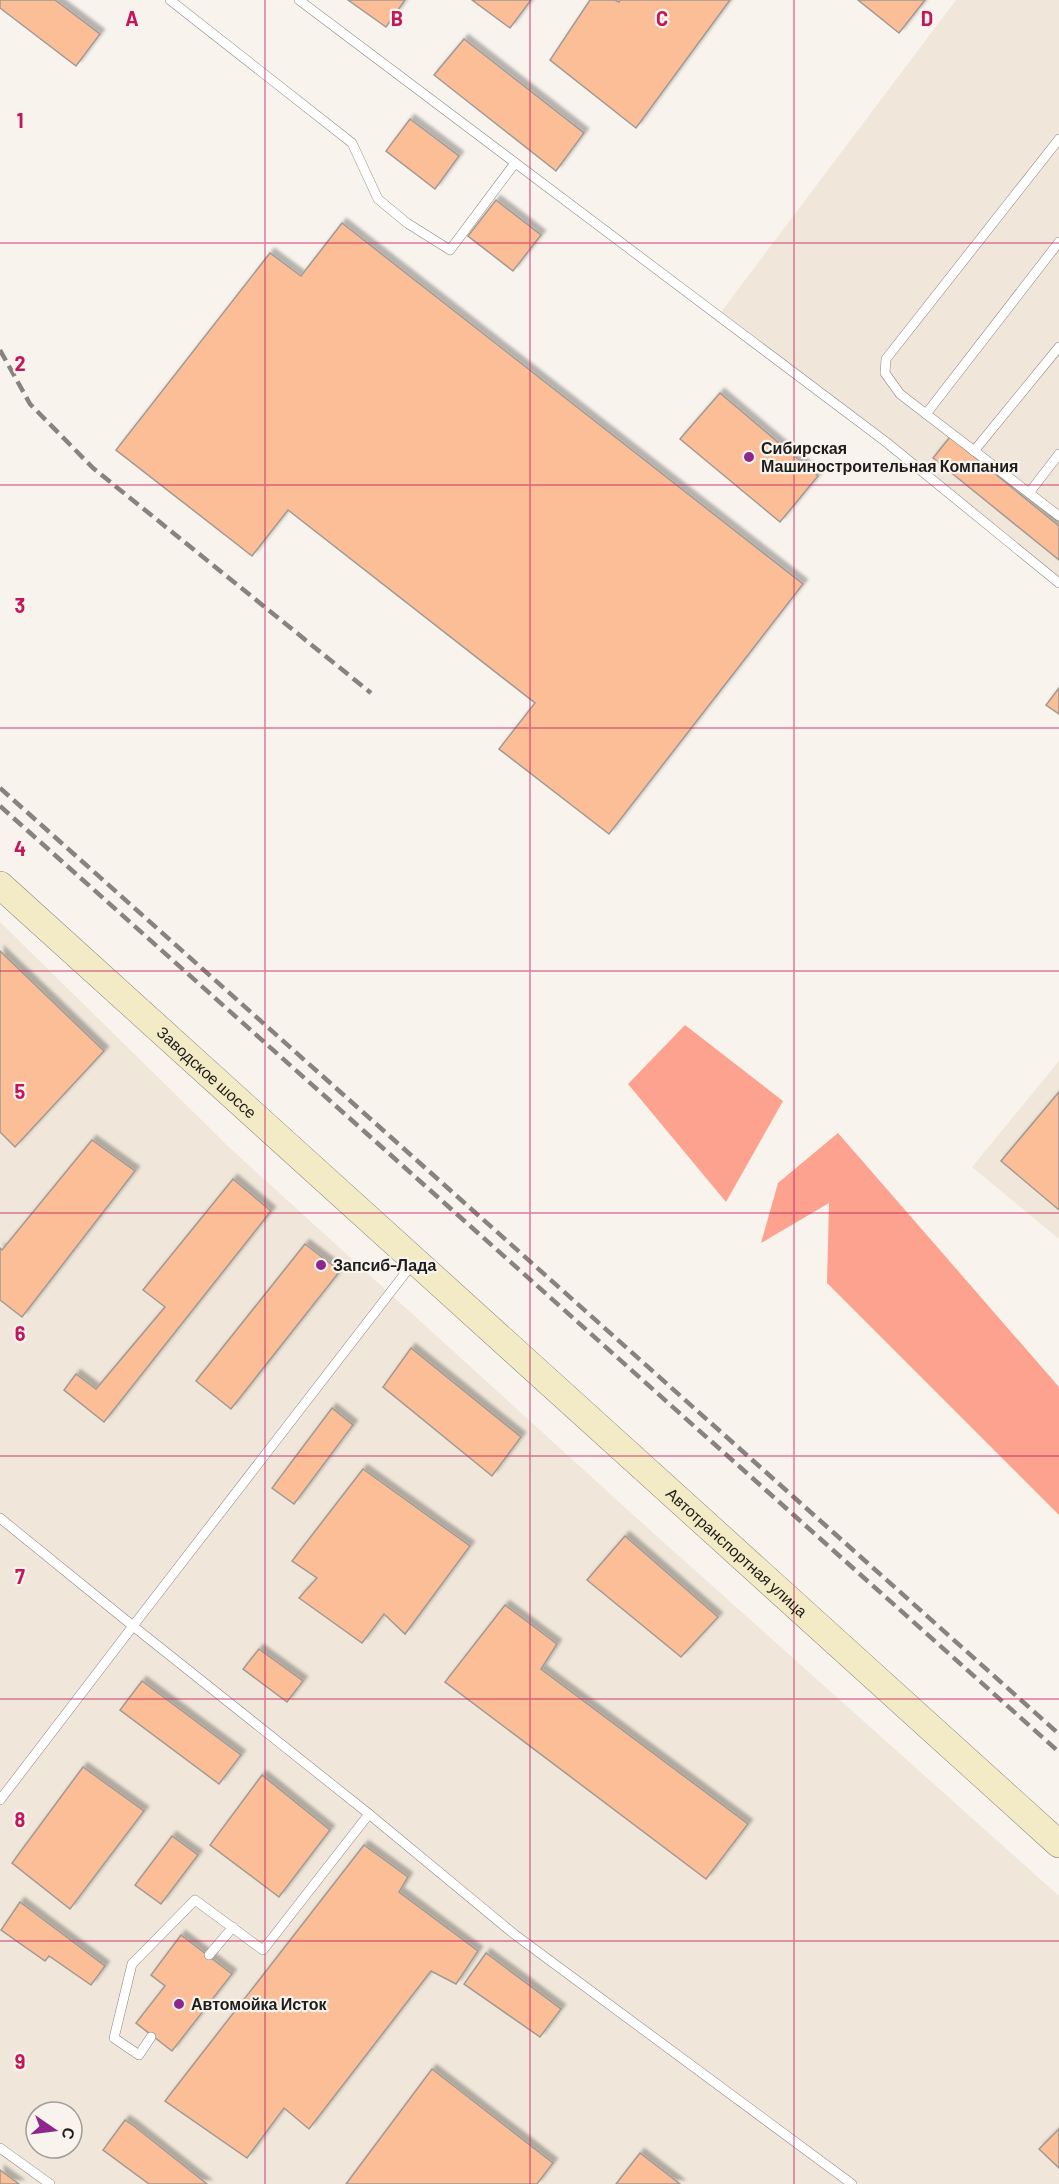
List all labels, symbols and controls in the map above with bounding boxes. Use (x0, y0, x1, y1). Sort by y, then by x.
text: A (125, 6, 139, 30)
text: B (391, 6, 403, 30)
text: C (656, 6, 668, 30)
text: D (921, 6, 933, 30)
text: 1 (16, 108, 24, 132)
text: 2 (14, 351, 26, 375)
place label: Сибирская Машиностроительная Компания (761, 438, 1018, 475)
marker: Сибирская Машиностроительная Компания (742, 450, 756, 464)
text: 3 (15, 593, 25, 617)
text: 4 (14, 836, 26, 860)
street label: Заводское шоссе (153, 1022, 261, 1122)
text: 5 (15, 1079, 26, 1103)
place label: Запсиб-Лада (333, 1255, 436, 1274)
marker: Запсиб-Лада (314, 1258, 328, 1272)
text: 6 (15, 1321, 26, 1345)
street label: Автотранспортная улица (663, 1483, 812, 1621)
text: 7 (15, 1564, 25, 1588)
text: 8 (15, 1807, 26, 1831)
place label: Автомойка Исток (191, 1994, 328, 2013)
marker: Автомойка Исток (172, 1997, 186, 2011)
text: 9 (15, 2049, 25, 2073)
north arrow (24, 2100, 84, 2160)
text: С (58, 2126, 80, 2142)

